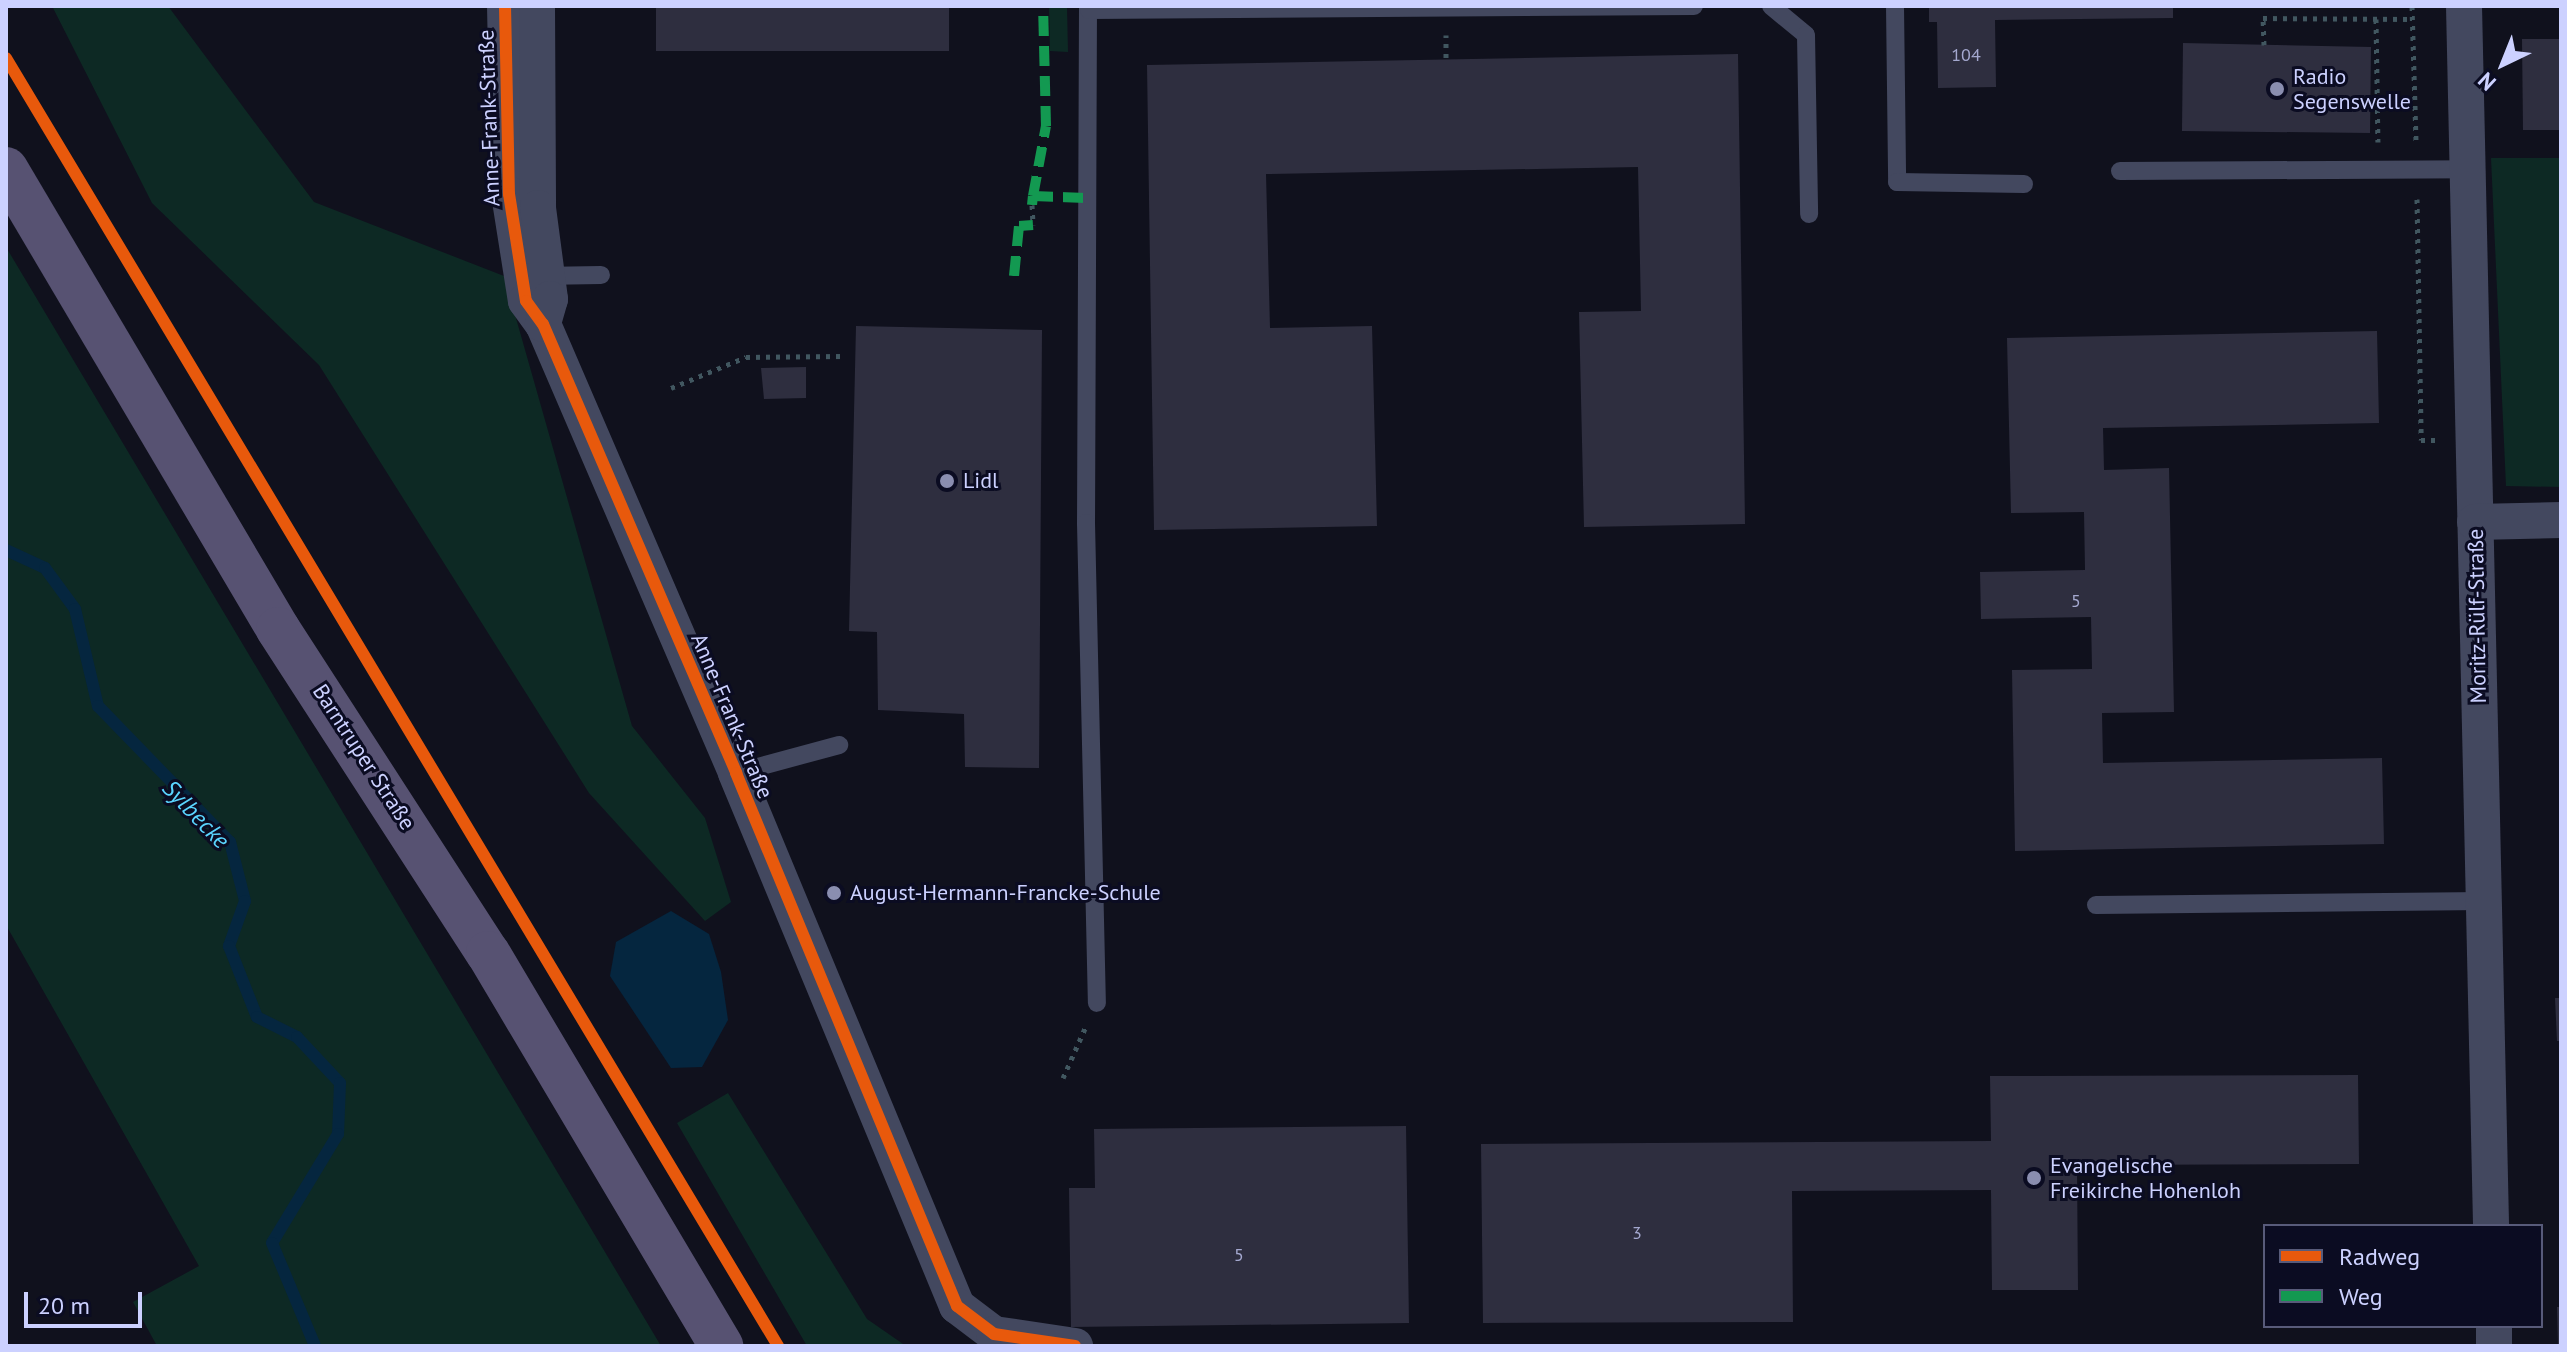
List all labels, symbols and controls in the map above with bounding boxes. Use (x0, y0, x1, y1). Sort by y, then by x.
north arrow (2463, 24, 2543, 104)
street label: Anne-Frank-Straße (473, 29, 505, 207)
house number: 104 (1951, 44, 1981, 66)
place label: Radio Segenswelle (2293, 63, 2411, 114)
text: N (2472, 66, 2501, 97)
marker: Radio Segenswelle (2268, 80, 2286, 98)
place label: Lidl (963, 468, 999, 494)
marker: Lidl (938, 472, 956, 490)
street label: Moritz-Rülf-Straße (2462, 528, 2492, 704)
house number: 5 (2071, 590, 2081, 612)
street label: Anne-Frank-Straße (685, 629, 779, 803)
street label: Barntruper Straße (307, 679, 421, 835)
water label: Sylbecke (156, 774, 236, 854)
place label: August-Hermann-Francke-Schule (850, 880, 1161, 906)
marker: August-Hermann-Francke-Schule (825, 884, 843, 902)
place label: Evangelische Freikirche Hohenloh (2050, 1152, 2241, 1204)
marker: Evangelische Freikirche Hohenloh (2025, 1169, 2043, 1187)
house number: 3 (1632, 1222, 1642, 1244)
legend (2263, 1224, 2543, 1328)
text: Radweg (2339, 1241, 2420, 1272)
house number: 5 (1234, 1244, 1244, 1266)
scale bar (28, 1276, 146, 1326)
text: Weg (2339, 1281, 2383, 1312)
text: 20 m (38, 1290, 90, 1321)

